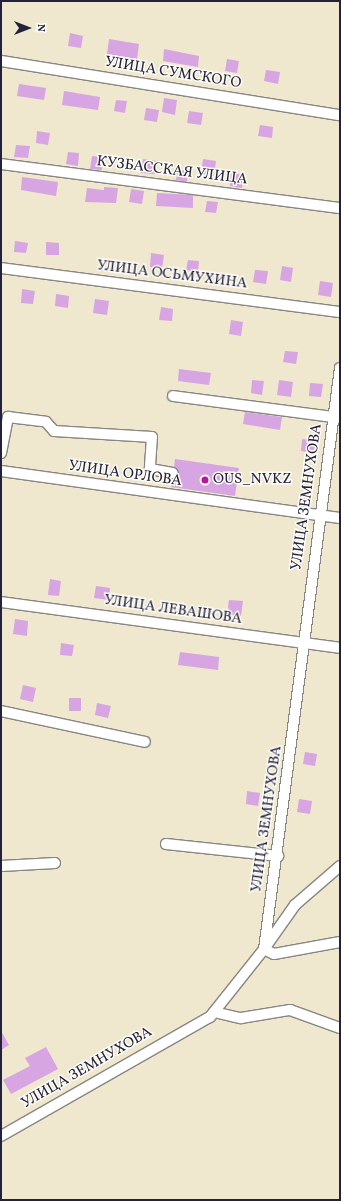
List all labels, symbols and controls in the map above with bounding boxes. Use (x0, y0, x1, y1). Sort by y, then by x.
north arrow (8, 8, 48, 48)
text: N (33, 24, 48, 32)
street label: УЛИЦА СУМСКОГО (104, 53, 242, 93)
street label: КУЗБАССКАЯ УЛИЦА (96, 153, 248, 189)
street label: УЛИЦА ОСЬМУХИНА (96, 257, 248, 293)
street label: УЛИЦА ЗЕМНУХОВА (288, 423, 326, 571)
street label: УЛИЦА ОРЛОВА (67, 457, 183, 491)
place label: OUS_NVKZ (213, 471, 292, 489)
marker: OUS_NVKZ (200, 475, 210, 485)
street label: УЛИЦА ЛЕВАШОВА (103, 591, 243, 629)
street label: УЛИЦА ЗЕМНУХОВА (248, 745, 286, 893)
street label: УЛИЦА ЗЕМНУХОВА (18, 1023, 156, 1113)

